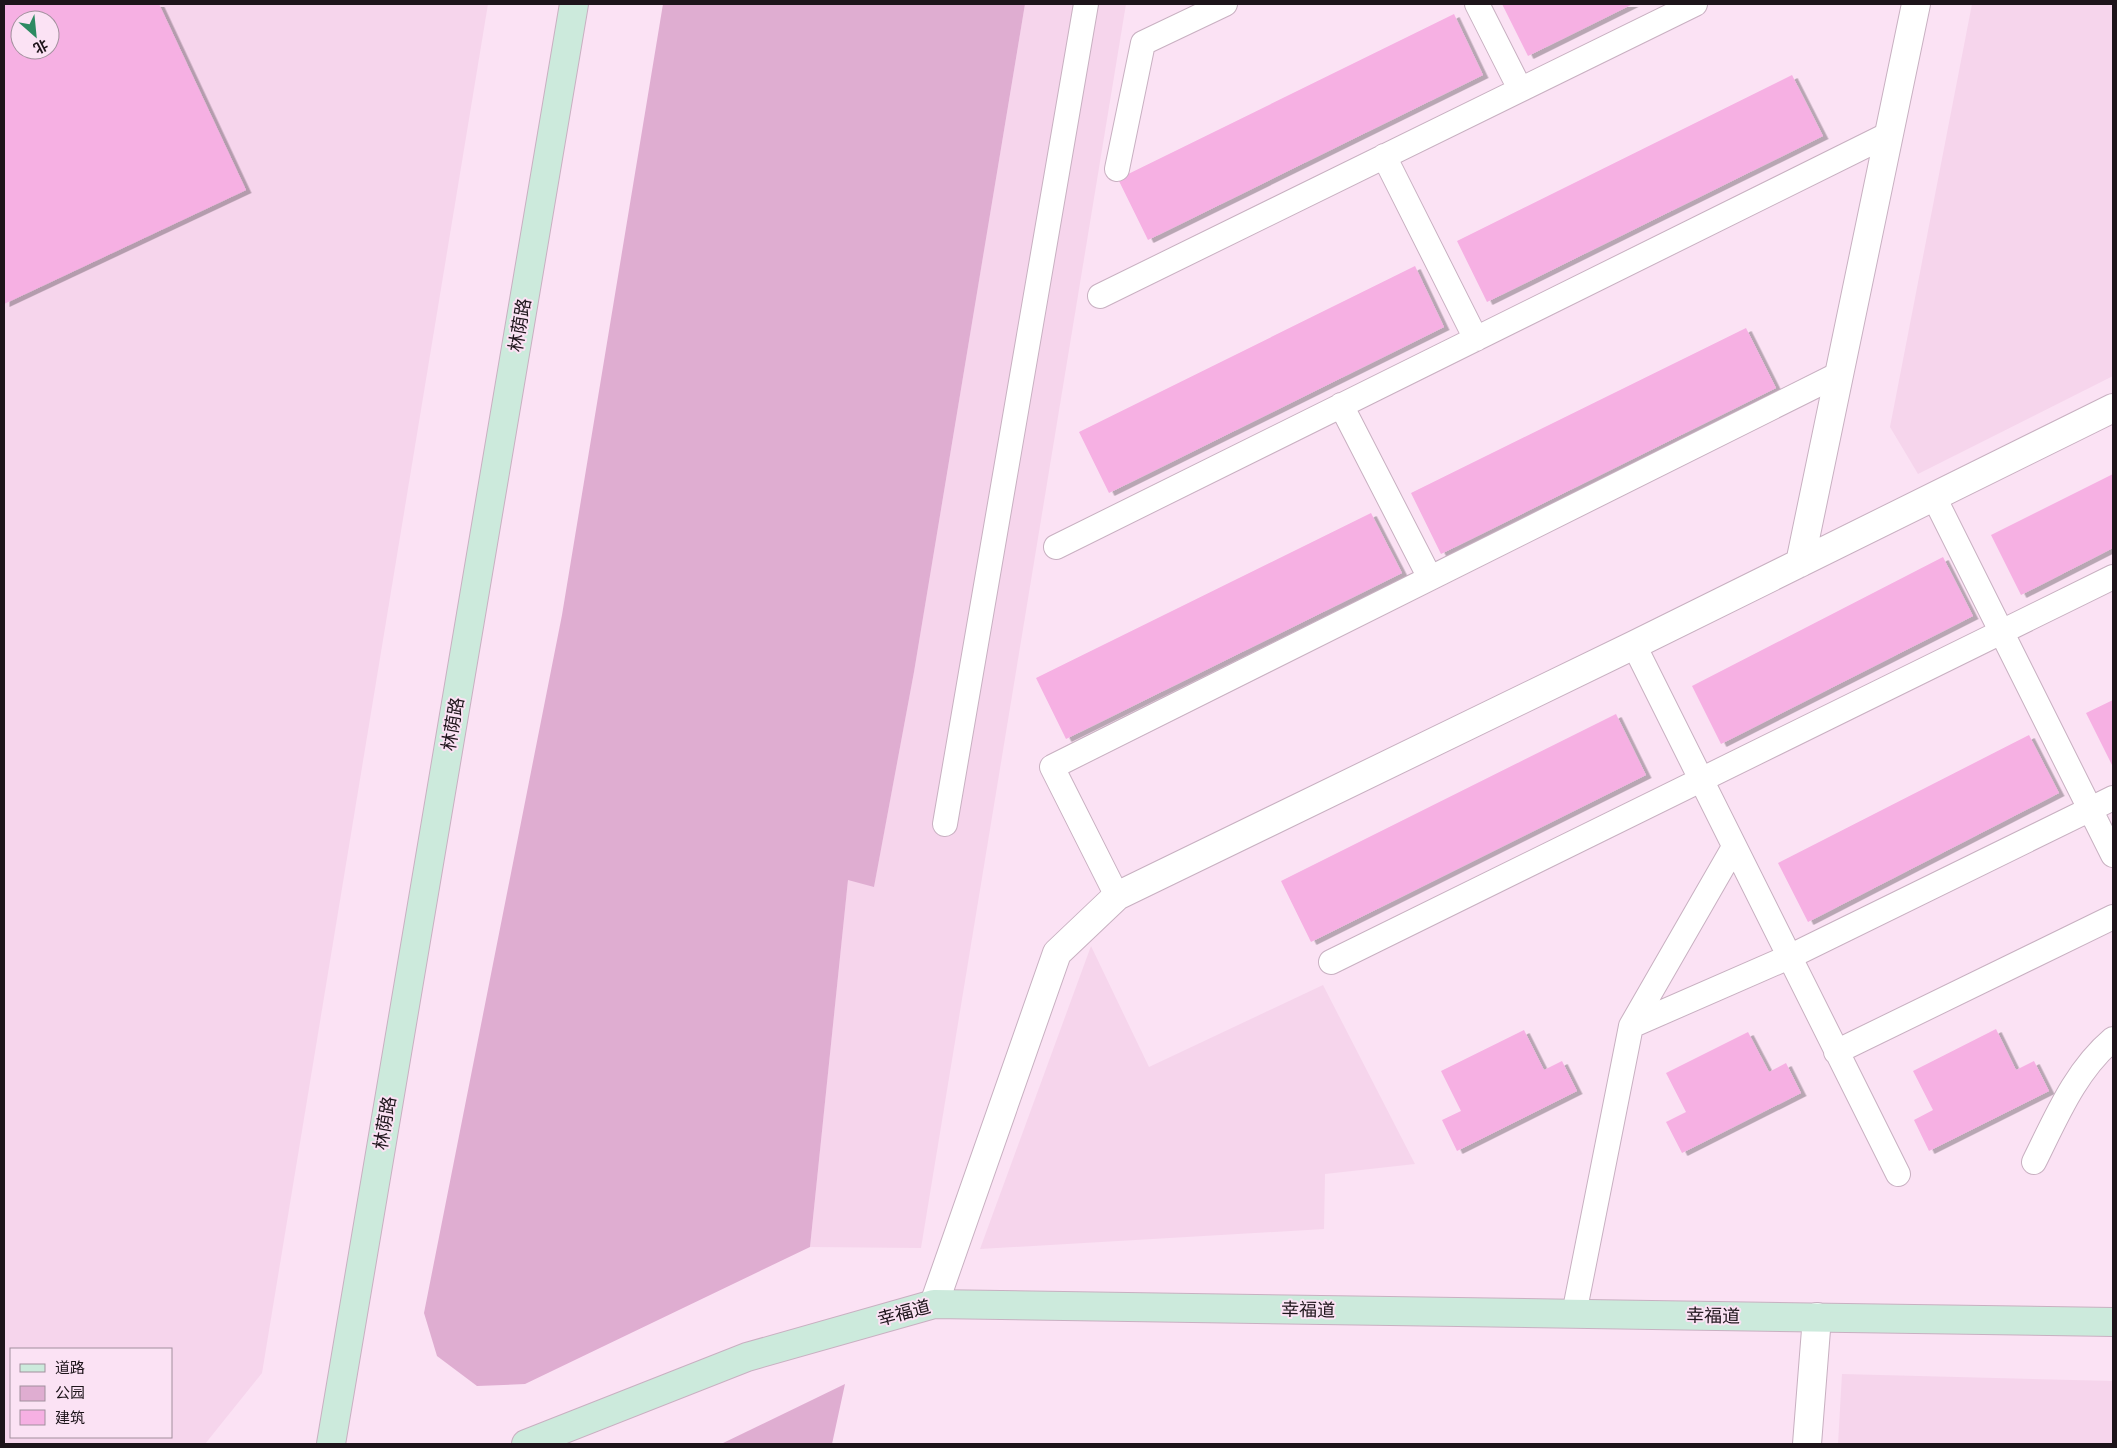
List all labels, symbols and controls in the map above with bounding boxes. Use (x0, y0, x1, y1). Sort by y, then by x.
north arrow (10, 10, 60, 60)
text: 北 (30, 34, 51, 58)
street label: 林荫路 (503, 296, 537, 354)
street label: 林荫路 (436, 695, 470, 753)
street label: 林荫路 (368, 1094, 402, 1152)
street label: 幸福道 (875, 1294, 933, 1332)
street label: 幸福道 (1281, 1298, 1335, 1322)
street label: 幸福道 (1686, 1304, 1740, 1328)
legend (10, 1348, 172, 1438)
text: 道路 (55, 1358, 85, 1378)
text: 公园 (55, 1383, 85, 1403)
text: 建筑 (55, 1408, 85, 1428)

